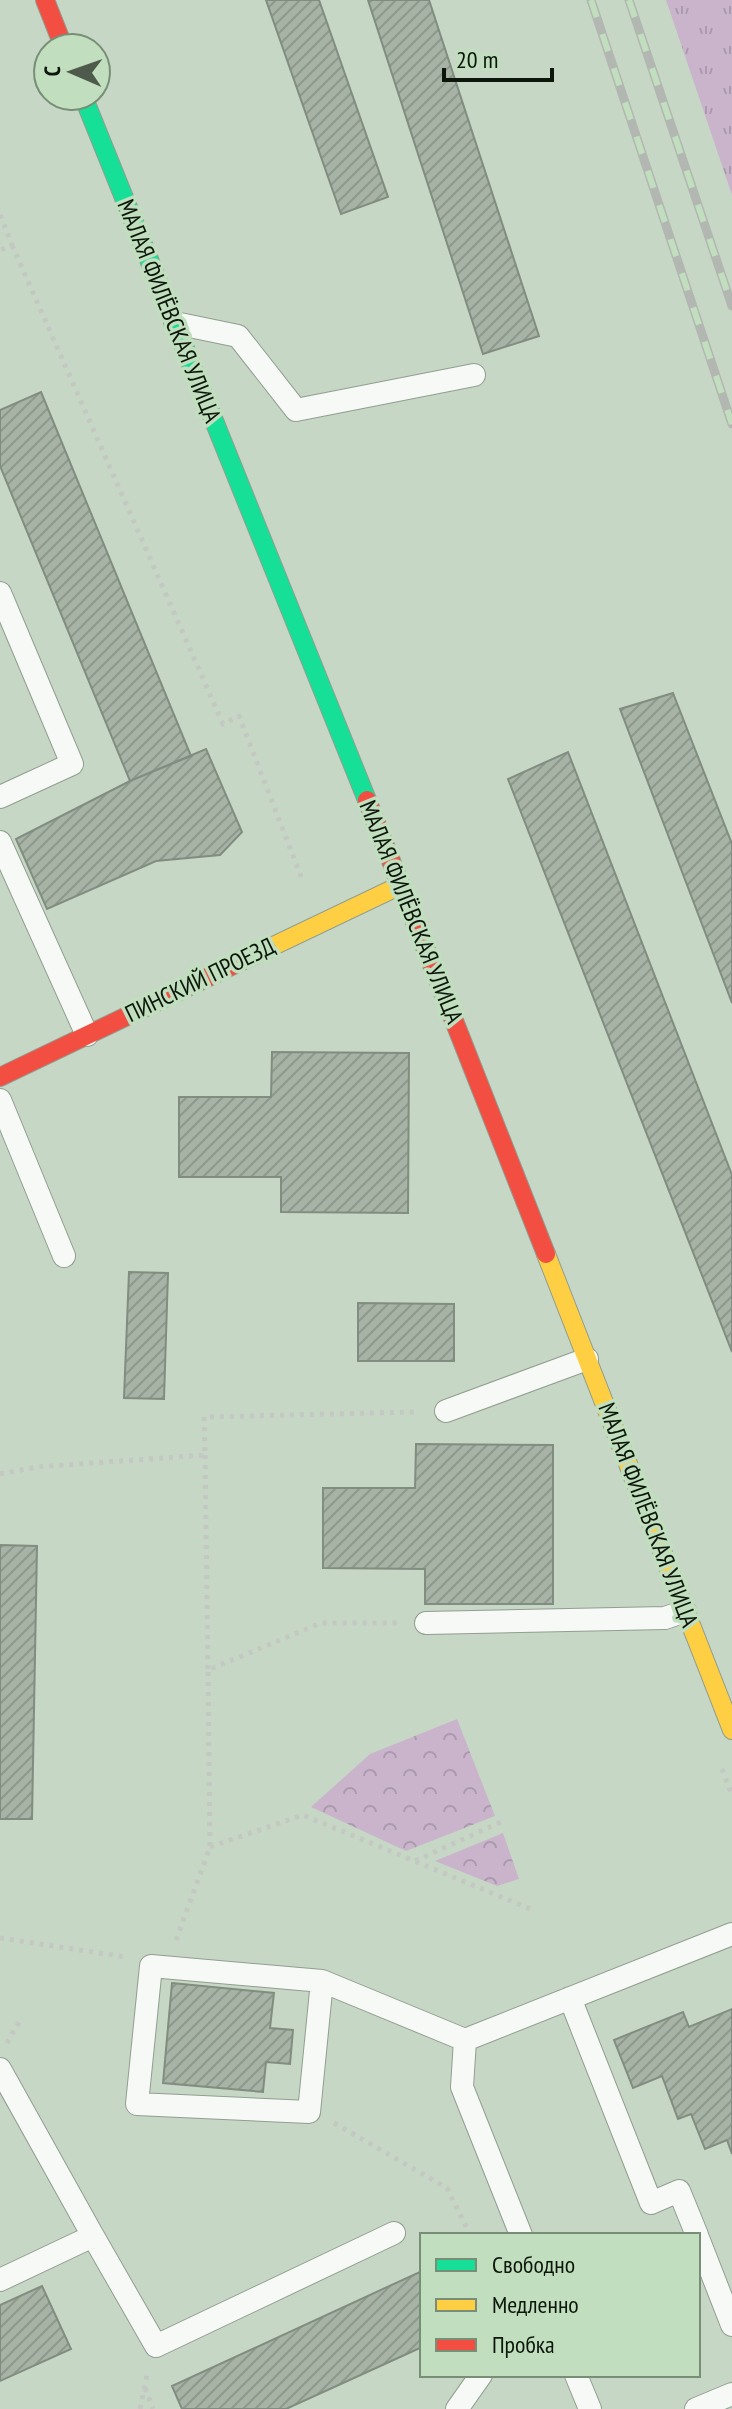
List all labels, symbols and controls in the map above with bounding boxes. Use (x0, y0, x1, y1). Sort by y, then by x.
north arrow (32, 32, 112, 112)
scale bar (444, 32, 552, 82)
text: 20 m (456, 44, 498, 75)
text: С (38, 66, 66, 77)
street label: МАЛАЯ ФИЛЁВСКАЯ УЛИЦА (111, 195, 229, 428)
street label: МАЛАЯ ФИЛЁВСКАЯ УЛИЦА (353, 796, 471, 1029)
street label: ПИНСКИЙ ПРОЕЗД (120, 930, 280, 1029)
street label: МАЛАЯ ФИЛЁВСКАЯ УЛИЦА (591, 1398, 706, 1632)
legend (420, 2233, 700, 2377)
text: Свободно (492, 2249, 575, 2280)
text: Медленно (492, 2289, 579, 2320)
text: Пробка (492, 2329, 555, 2360)

